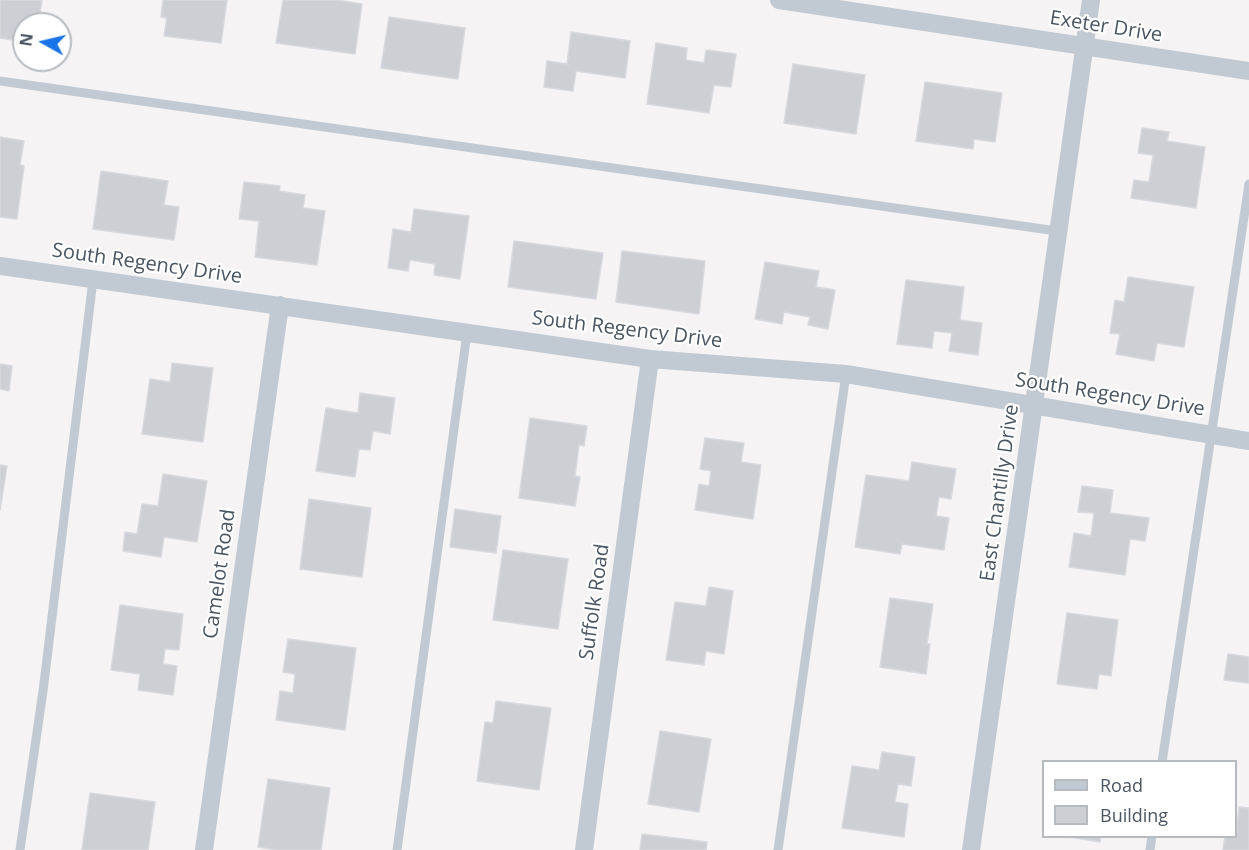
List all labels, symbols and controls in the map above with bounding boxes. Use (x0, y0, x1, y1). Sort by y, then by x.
street label: Exeter Drive (1048, 6, 1164, 48)
north arrow (12, 12, 72, 72)
text: N (14, 32, 38, 48)
street label: South Regency Drive (50, 239, 244, 289)
street label: South Regency Drive (530, 306, 724, 354)
street label: South Regency Drive (1014, 368, 1206, 422)
street label: East Chantilly Drive (976, 403, 1024, 583)
street label: Camelot Road (199, 508, 241, 640)
street label: Suffolk Road (575, 542, 615, 662)
legend (1042, 760, 1237, 838)
text: Road (1100, 773, 1143, 797)
text: Building (1100, 803, 1168, 827)

